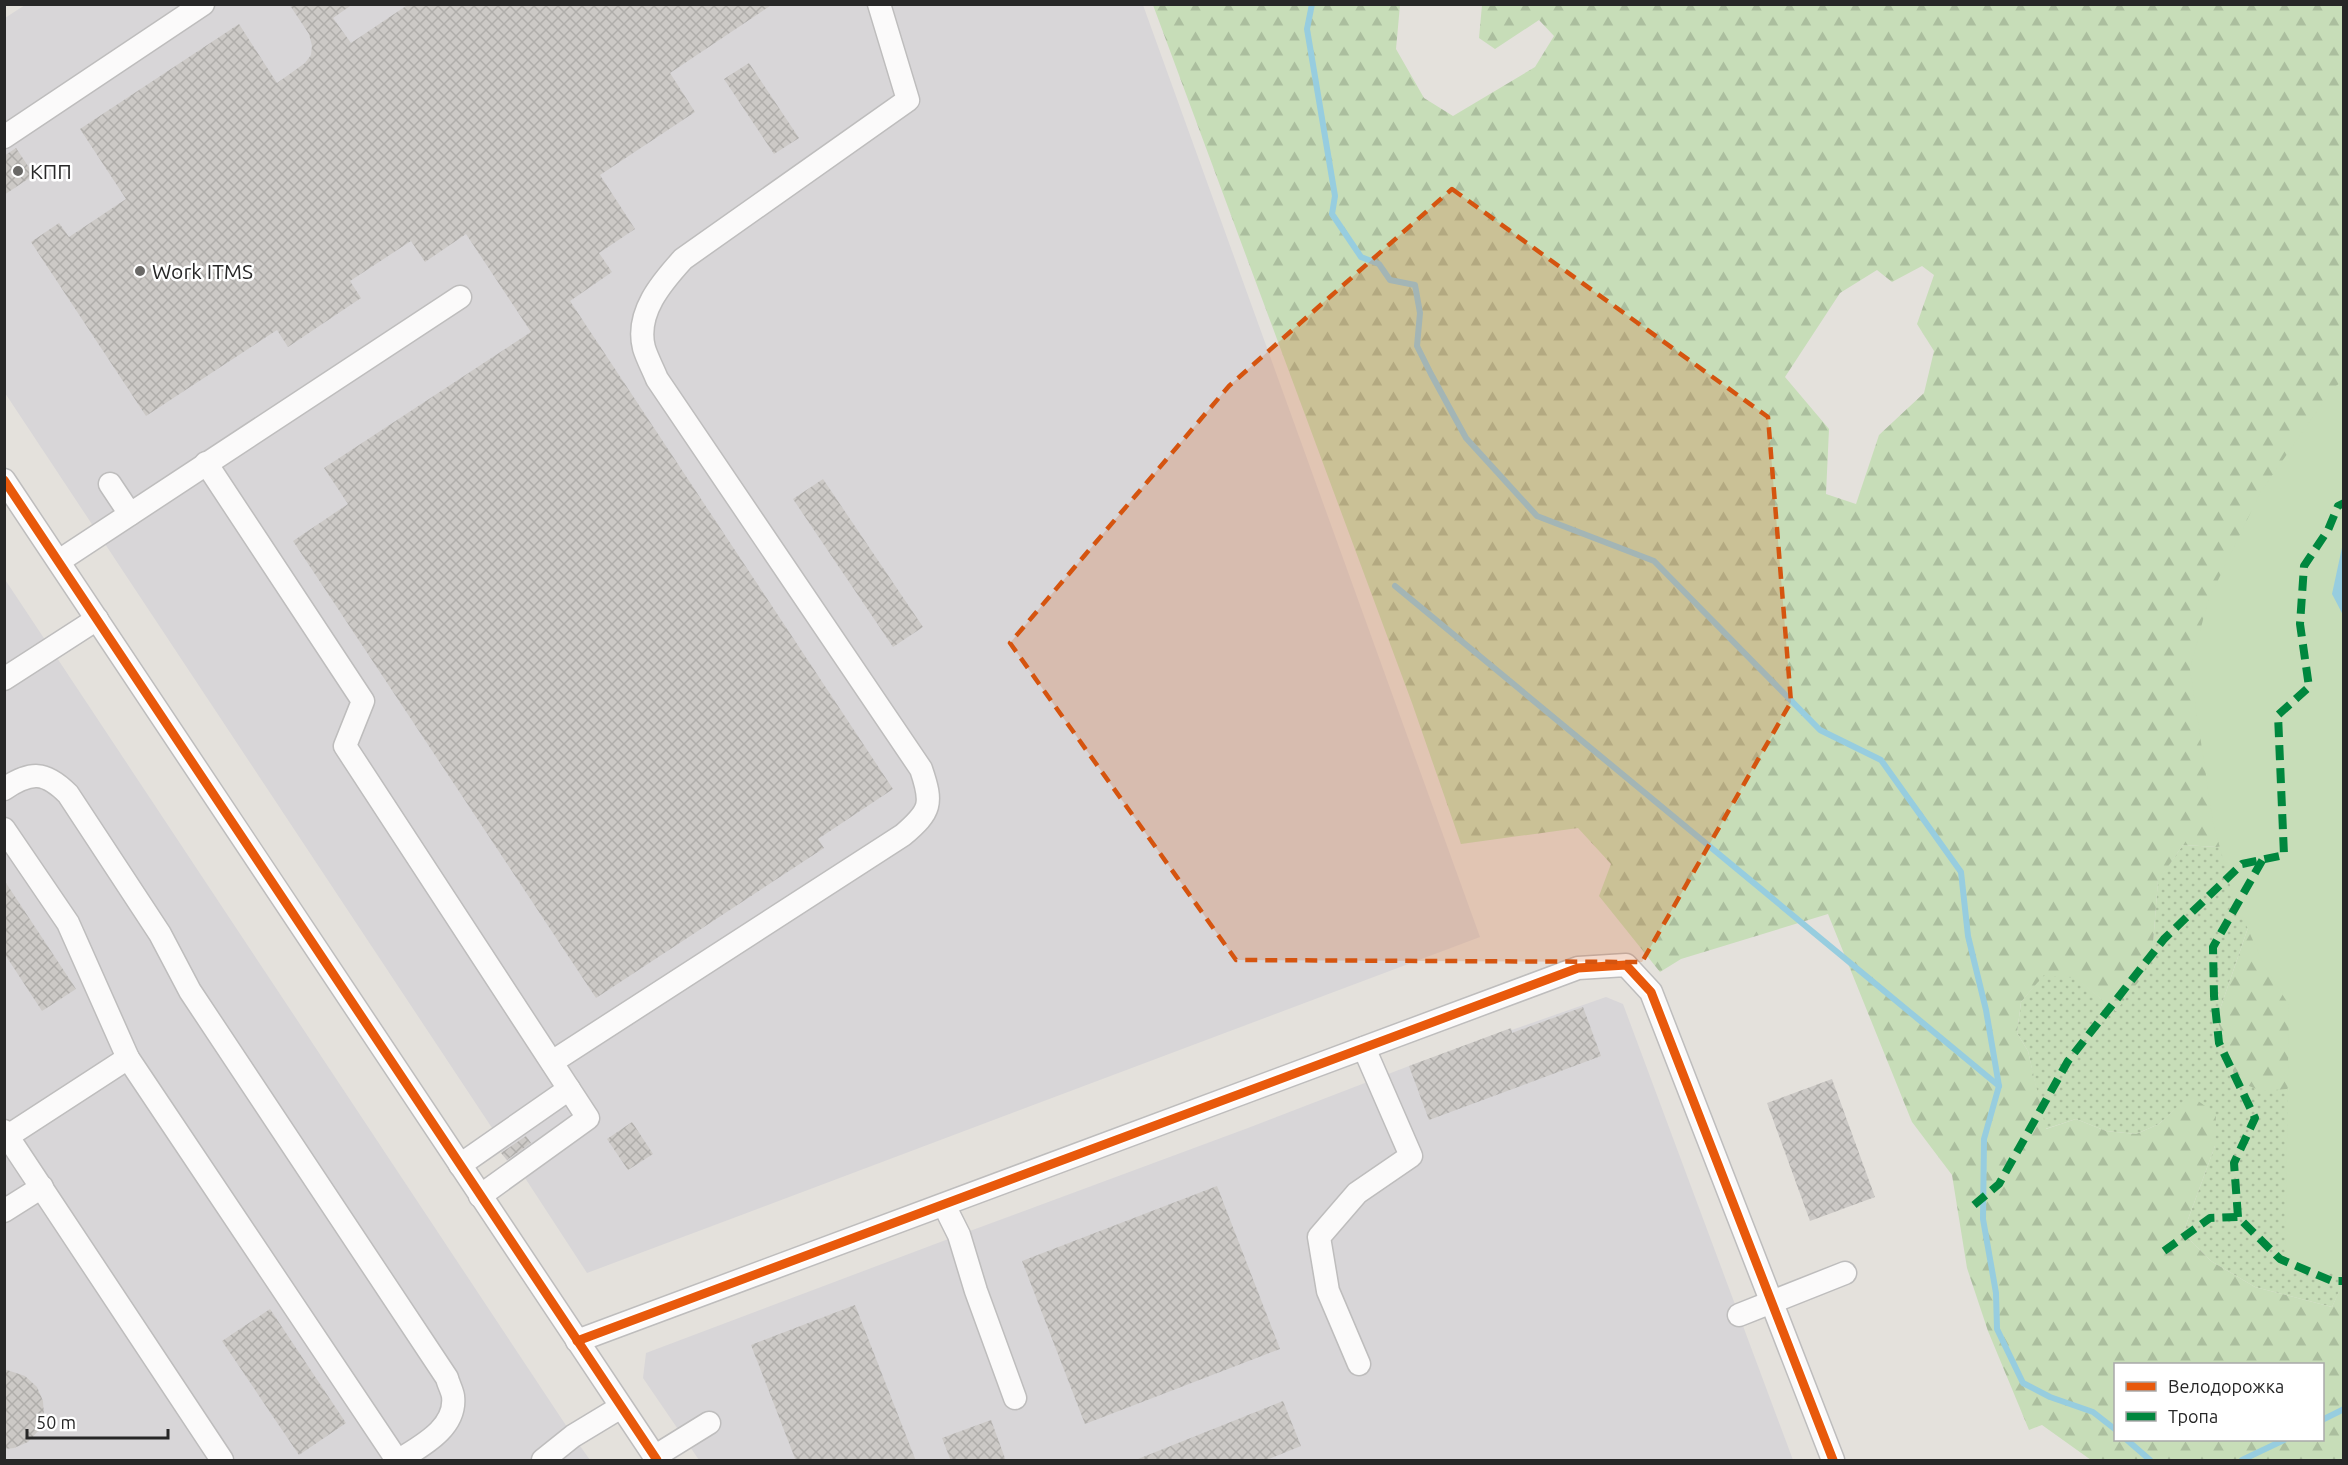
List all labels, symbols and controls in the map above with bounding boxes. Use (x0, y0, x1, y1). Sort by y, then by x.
place label: КПП (30, 159, 72, 183)
marker: КПП (11, 164, 25, 178)
place label: Work ITMS (152, 259, 253, 283)
marker: Work ITMS (133, 264, 147, 278)
legend (2114, 1363, 2324, 1441)
text: Велодорожка (2168, 1376, 2284, 1396)
scale bar (27, 1402, 168, 1440)
text: Тропа (2168, 1406, 2218, 1426)
text: 50 m (36, 1412, 76, 1432)

